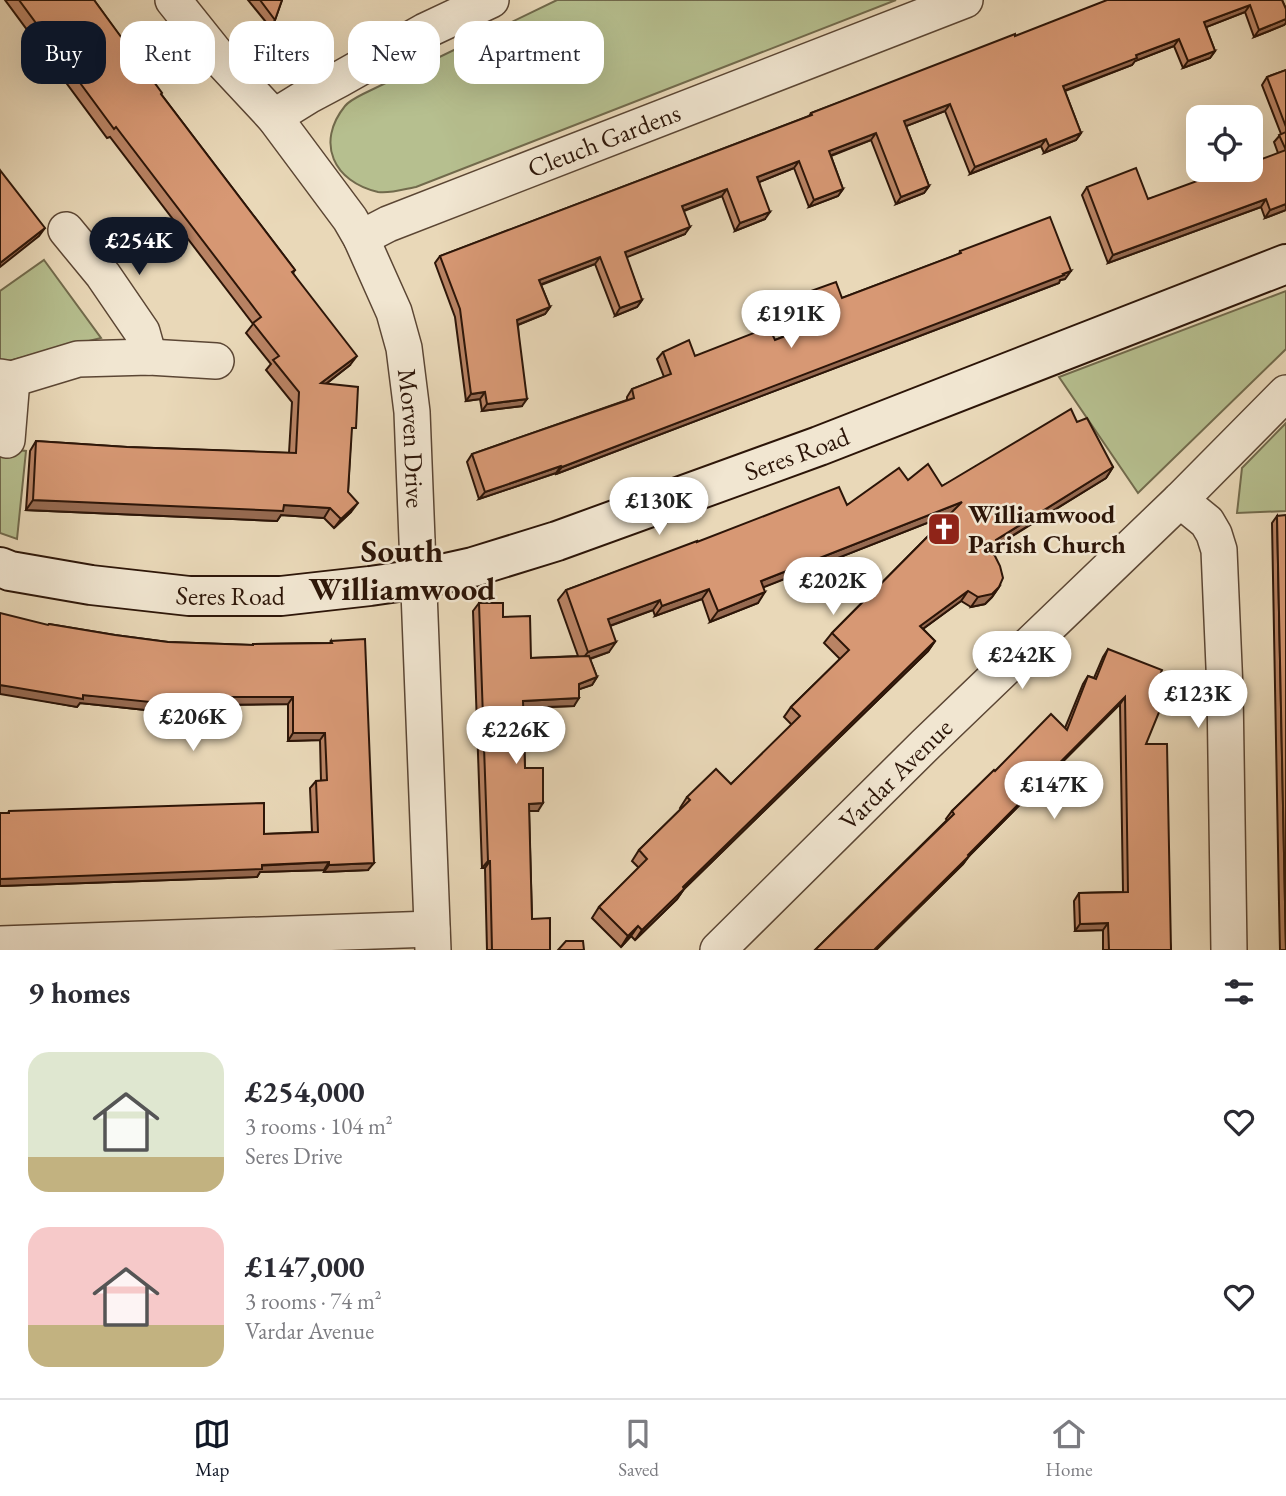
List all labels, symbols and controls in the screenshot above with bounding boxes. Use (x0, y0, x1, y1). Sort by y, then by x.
chip: Buy (21, 21, 106, 84)
chip: Rent (120, 21, 215, 84)
chip: Filters (229, 21, 334, 84)
chip: New (348, 21, 440, 84)
chip: Apartment (454, 21, 604, 84)
street label: Cleuch Gardens (523, 95, 685, 185)
map controls (1186, 105, 1263, 182)
button: locate (1186, 105, 1263, 182)
pin: £254K (90, 218, 188, 277)
text: £254K (105, 225, 173, 255)
pin: £191K (742, 290, 840, 350)
text: £191K (757, 298, 825, 328)
street label: Morven Drive (390, 367, 433, 509)
street label: Seres Road (740, 419, 855, 489)
pin: £130K (610, 477, 708, 537)
text: £130K (625, 485, 693, 515)
place label: Williamwood Parish Church (968, 497, 1126, 561)
church icon: Williamwood Parish Church (925, 510, 963, 548)
district label: South Williamwood (309, 529, 495, 610)
pin: £202K (784, 558, 882, 617)
text: £202K (799, 565, 867, 595)
street label: Seres Road (174, 578, 286, 613)
pin: £242K (973, 632, 1071, 691)
text: £242K (988, 639, 1056, 669)
pin: £123K (1149, 670, 1247, 730)
text: £123K (1164, 678, 1232, 708)
pin: £206K (144, 694, 242, 753)
text: £206K (159, 701, 227, 731)
pin: £226K (467, 706, 565, 766)
street label: Vardar Avenue (832, 711, 960, 838)
text: £226K (482, 714, 550, 744)
pin: £147K (1005, 762, 1103, 821)
text: £147K (1020, 769, 1088, 799)
text: 9 homes (28, 973, 130, 1012)
icon: filters (1220, 973, 1258, 1011)
text: £254,000 (245, 1072, 365, 1111)
icon: home (84, 1080, 168, 1164)
icon: heart (1220, 1103, 1258, 1141)
text: 3 rooms · 104 m² (245, 1111, 393, 1141)
text: Seres Drive (245, 1141, 342, 1171)
text: £147,000 (245, 1247, 365, 1286)
icon: home (84, 1255, 168, 1339)
icon: heart (1220, 1278, 1258, 1316)
text: 3 rooms · 74 m² (245, 1286, 382, 1316)
text: Vardar Avenue (245, 1316, 374, 1346)
tab: Map (193, 1415, 231, 1482)
tab: Saved (618, 1415, 659, 1482)
tab: Home (1046, 1415, 1093, 1482)

